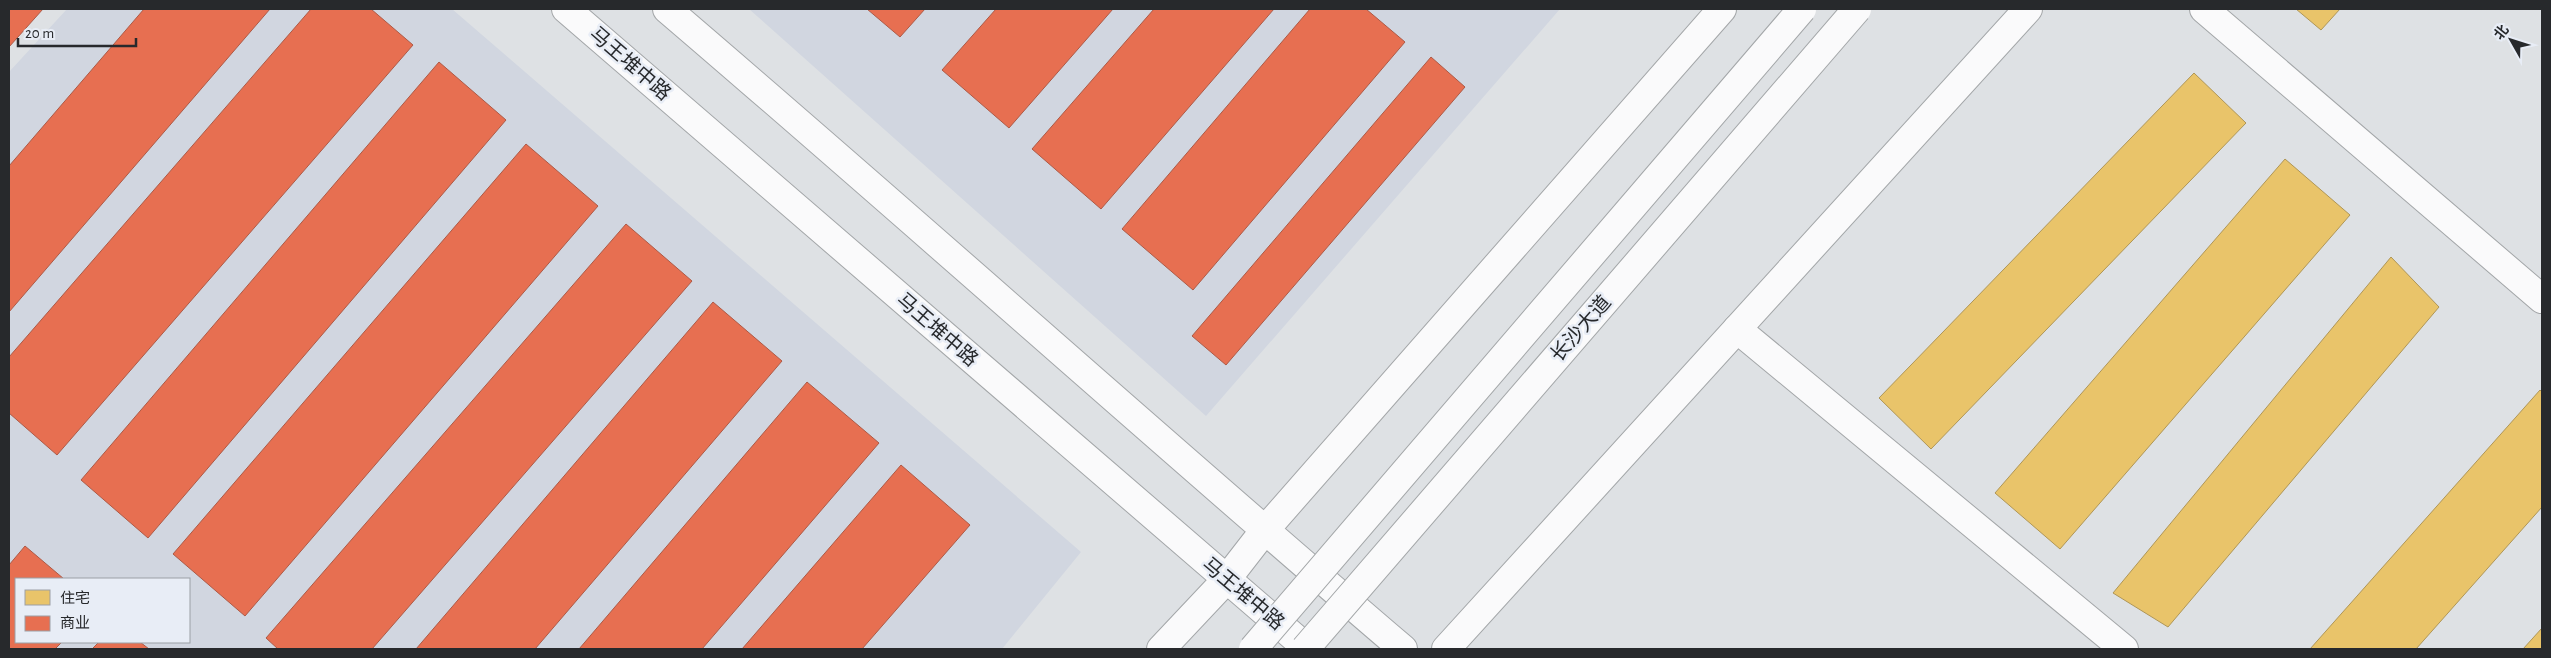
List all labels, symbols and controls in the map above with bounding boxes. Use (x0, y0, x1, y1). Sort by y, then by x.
scale bar (18, 15, 135, 47)
north arrow (2486, 15, 2536, 65)
text: 北 (2491, 22, 2512, 42)
street label: 马王堆中路 (586, 23, 675, 104)
text: 20 m (25, 26, 54, 41)
street label: 马王堆中路 (893, 289, 982, 370)
street label: 长沙大道 (1546, 292, 1615, 366)
street label: 马王堆中路 (1198, 553, 1288, 634)
legend (15, 578, 190, 643)
text: 住宅 (60, 590, 90, 606)
text: 商业 (60, 615, 90, 631)

